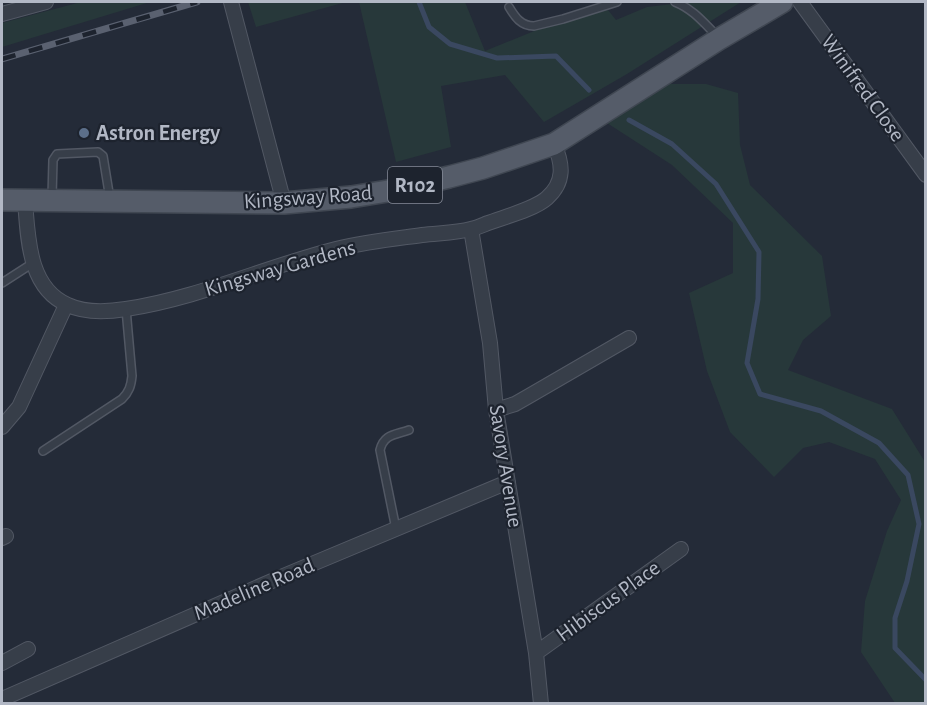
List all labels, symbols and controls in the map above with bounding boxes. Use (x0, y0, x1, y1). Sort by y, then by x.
street label: Winifred Close (817, 30, 909, 146)
place label: Astron Energy (96, 122, 220, 145)
marker: Astron Energy (77, 126, 91, 140)
road number: R102 (388, 167, 442, 203)
street label: Kingsway Road (243, 182, 373, 212)
street label: Kingsway Gardens (202, 236, 358, 300)
street label: Savory Avenue (485, 403, 527, 529)
street label: Madeline Road (191, 554, 317, 624)
street label: Hibiscus Place (552, 556, 664, 646)

